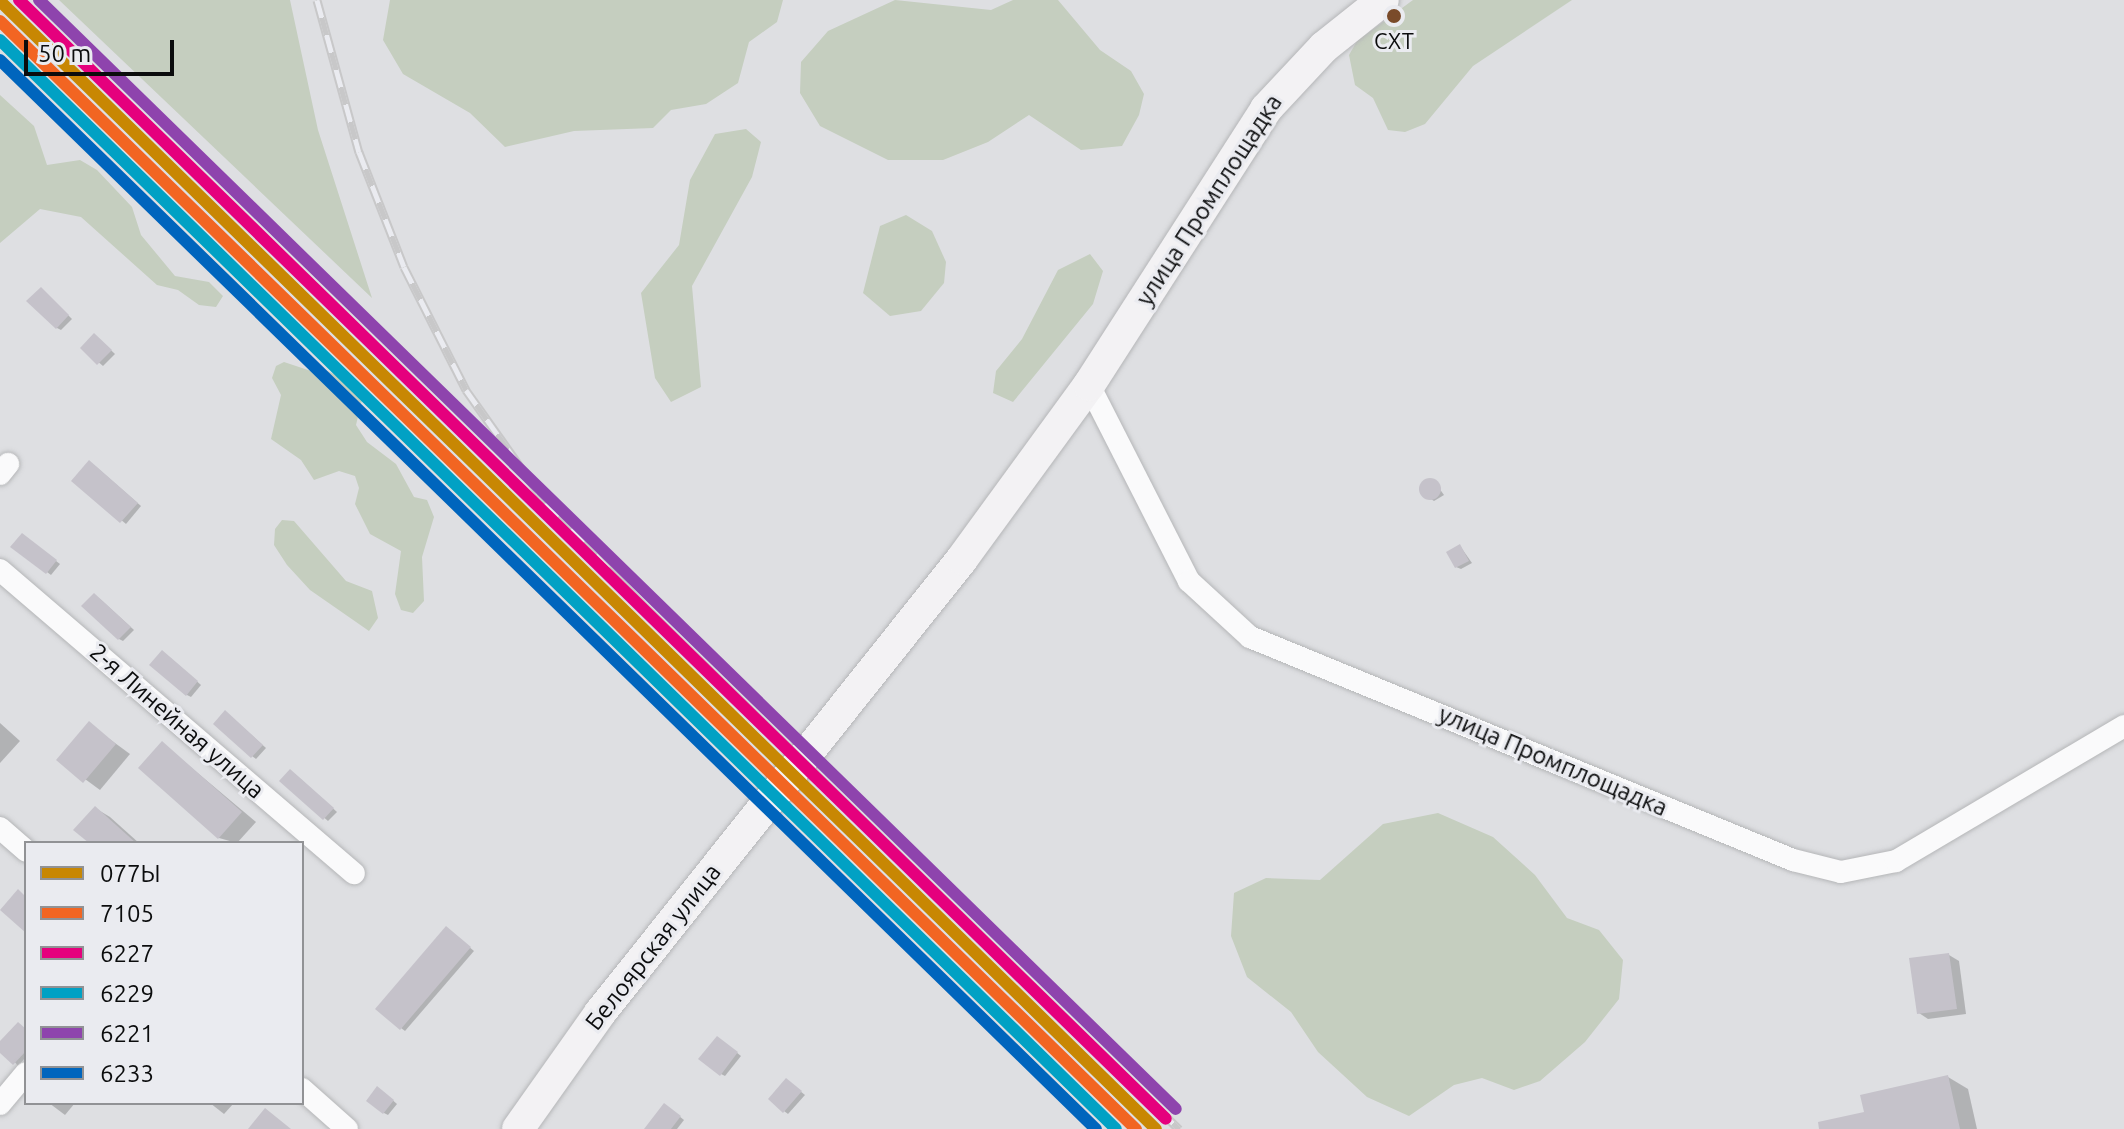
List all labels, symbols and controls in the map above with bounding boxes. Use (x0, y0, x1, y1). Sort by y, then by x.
marker: СХТ (1386, 8, 1402, 24)
scale bar (28, 24, 178, 74)
place label: СХТ (1374, 28, 1414, 54)
text: 50 m (38, 40, 91, 67)
street label: улица Промплощадка (1130, 89, 1288, 311)
street label: 2-я Линейная улица (84, 637, 270, 805)
street label: улица Промплощадка (1434, 700, 1672, 822)
legend (24, 841, 304, 1105)
street label: Белоярская улица (579, 858, 727, 1036)
text: 077Ы (100, 860, 161, 887)
text: 7105 (100, 900, 154, 927)
text: 6227 (100, 940, 154, 967)
text: 6229 (100, 980, 154, 1007)
text: 6221 (100, 1020, 154, 1047)
text: 6233 (100, 1060, 154, 1087)

